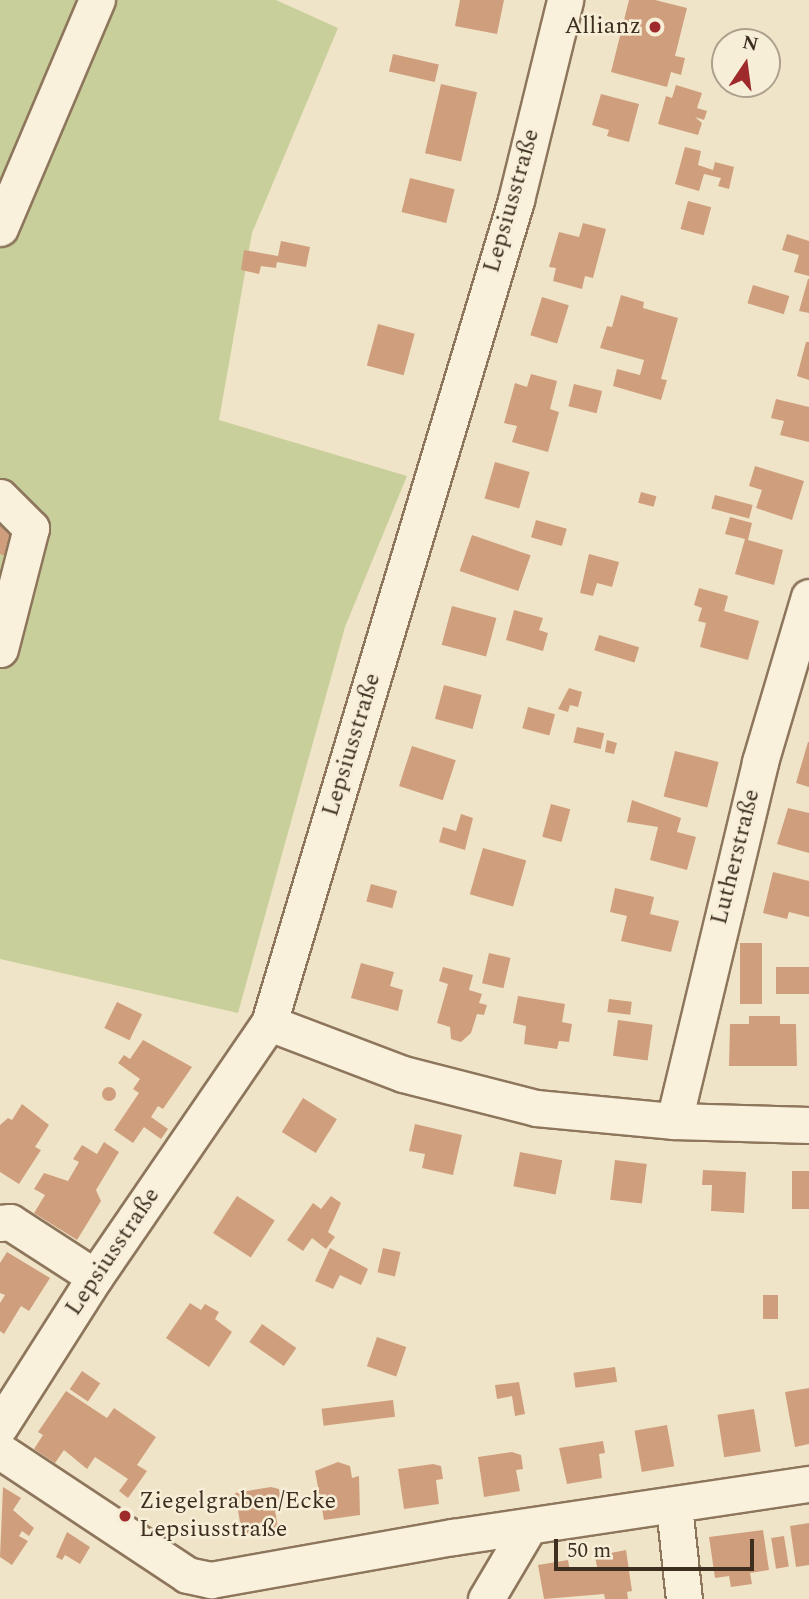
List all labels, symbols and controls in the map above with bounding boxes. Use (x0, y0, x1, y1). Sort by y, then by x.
place label: Allianz (564, 13, 641, 41)
marker: Allianz (647, 19, 663, 35)
north arrow (711, 28, 781, 98)
text: N (740, 28, 761, 60)
street label: Lepsiusstraße (478, 126, 546, 276)
street label: Lepsiusstraße (317, 670, 387, 820)
street label: Lutherstraße (705, 786, 767, 928)
street label: Lepsiusstraße (60, 1182, 166, 1322)
place label: Ziegelgraben/Ecke Lepsiusstraße (139, 1488, 336, 1544)
marker: Ziegelgraben/Ecke Lepsiusstraße (117, 1508, 133, 1524)
scale bar (557, 1526, 756, 1570)
text: 50 m (567, 1535, 611, 1567)

